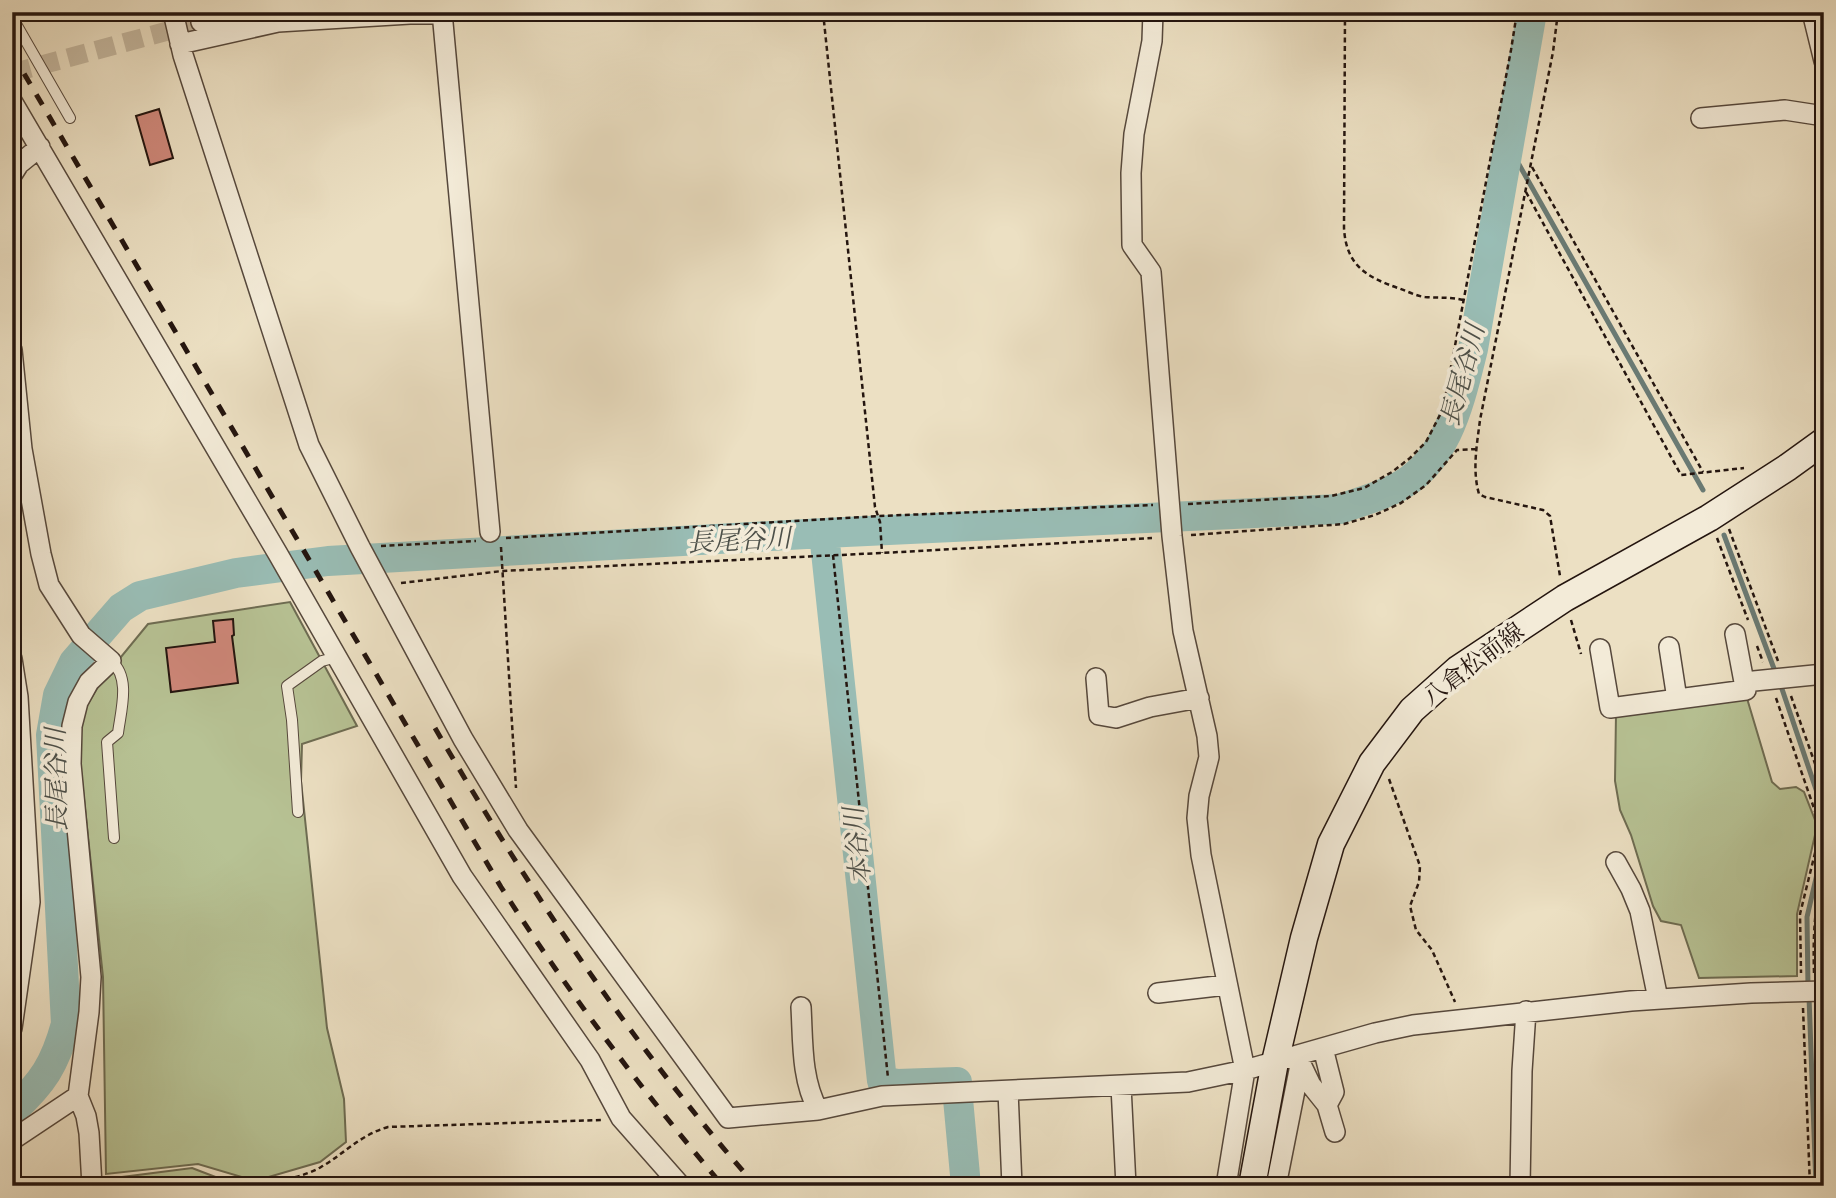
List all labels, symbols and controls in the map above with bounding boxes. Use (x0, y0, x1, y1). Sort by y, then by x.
water label: 長尾谷川 (1434, 318, 1493, 430)
water label: 長尾谷川 (686, 522, 795, 560)
street label: 八倉松前線 (1416, 616, 1531, 713)
water label: 長尾谷川 (40, 725, 74, 832)
water label: 本谷川 (838, 802, 878, 886)

